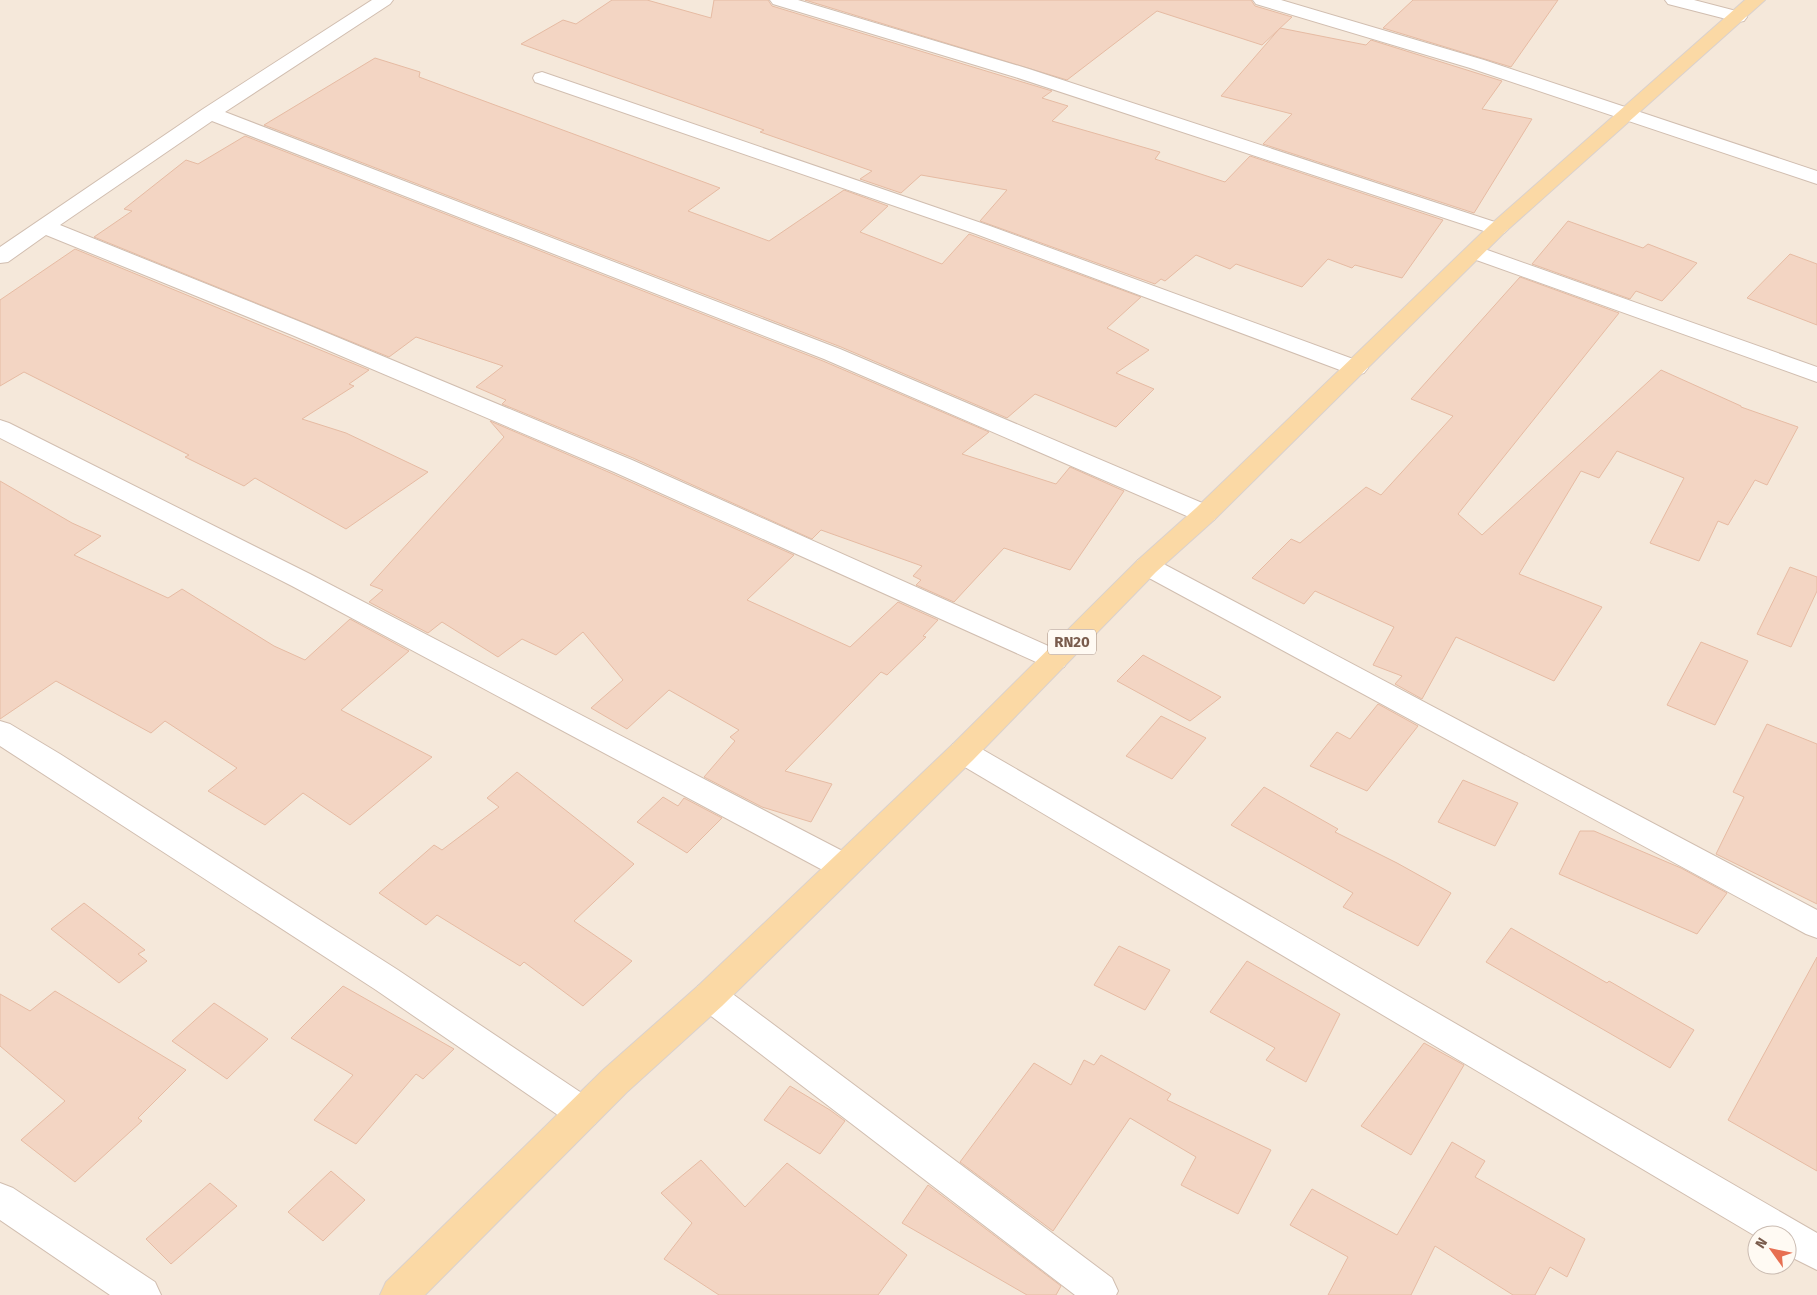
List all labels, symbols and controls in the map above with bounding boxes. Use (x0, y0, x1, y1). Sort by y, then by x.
road number: RN20 (1048, 630, 1096, 654)
north arrow (1747, 1225, 1797, 1275)
text: N (1752, 1235, 1771, 1252)

